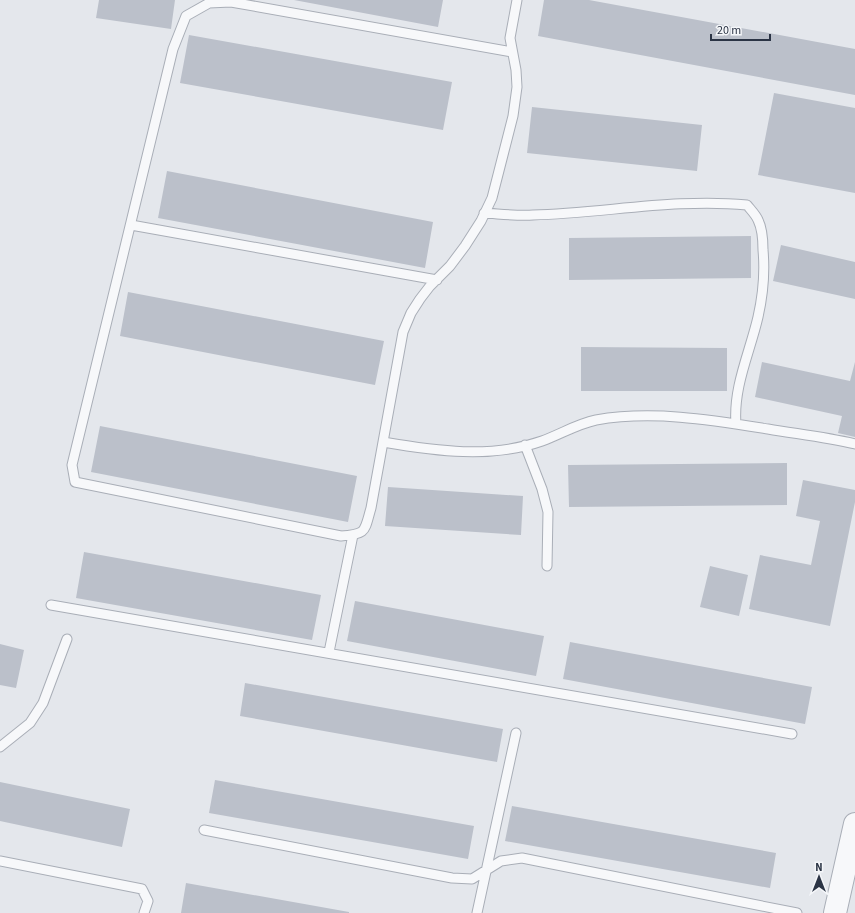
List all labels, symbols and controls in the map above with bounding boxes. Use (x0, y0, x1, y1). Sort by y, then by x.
scale bar (711, 16, 770, 42)
text: 20 m (717, 22, 741, 39)
north arrow (799, 857, 839, 897)
text: N (815, 860, 823, 875)

